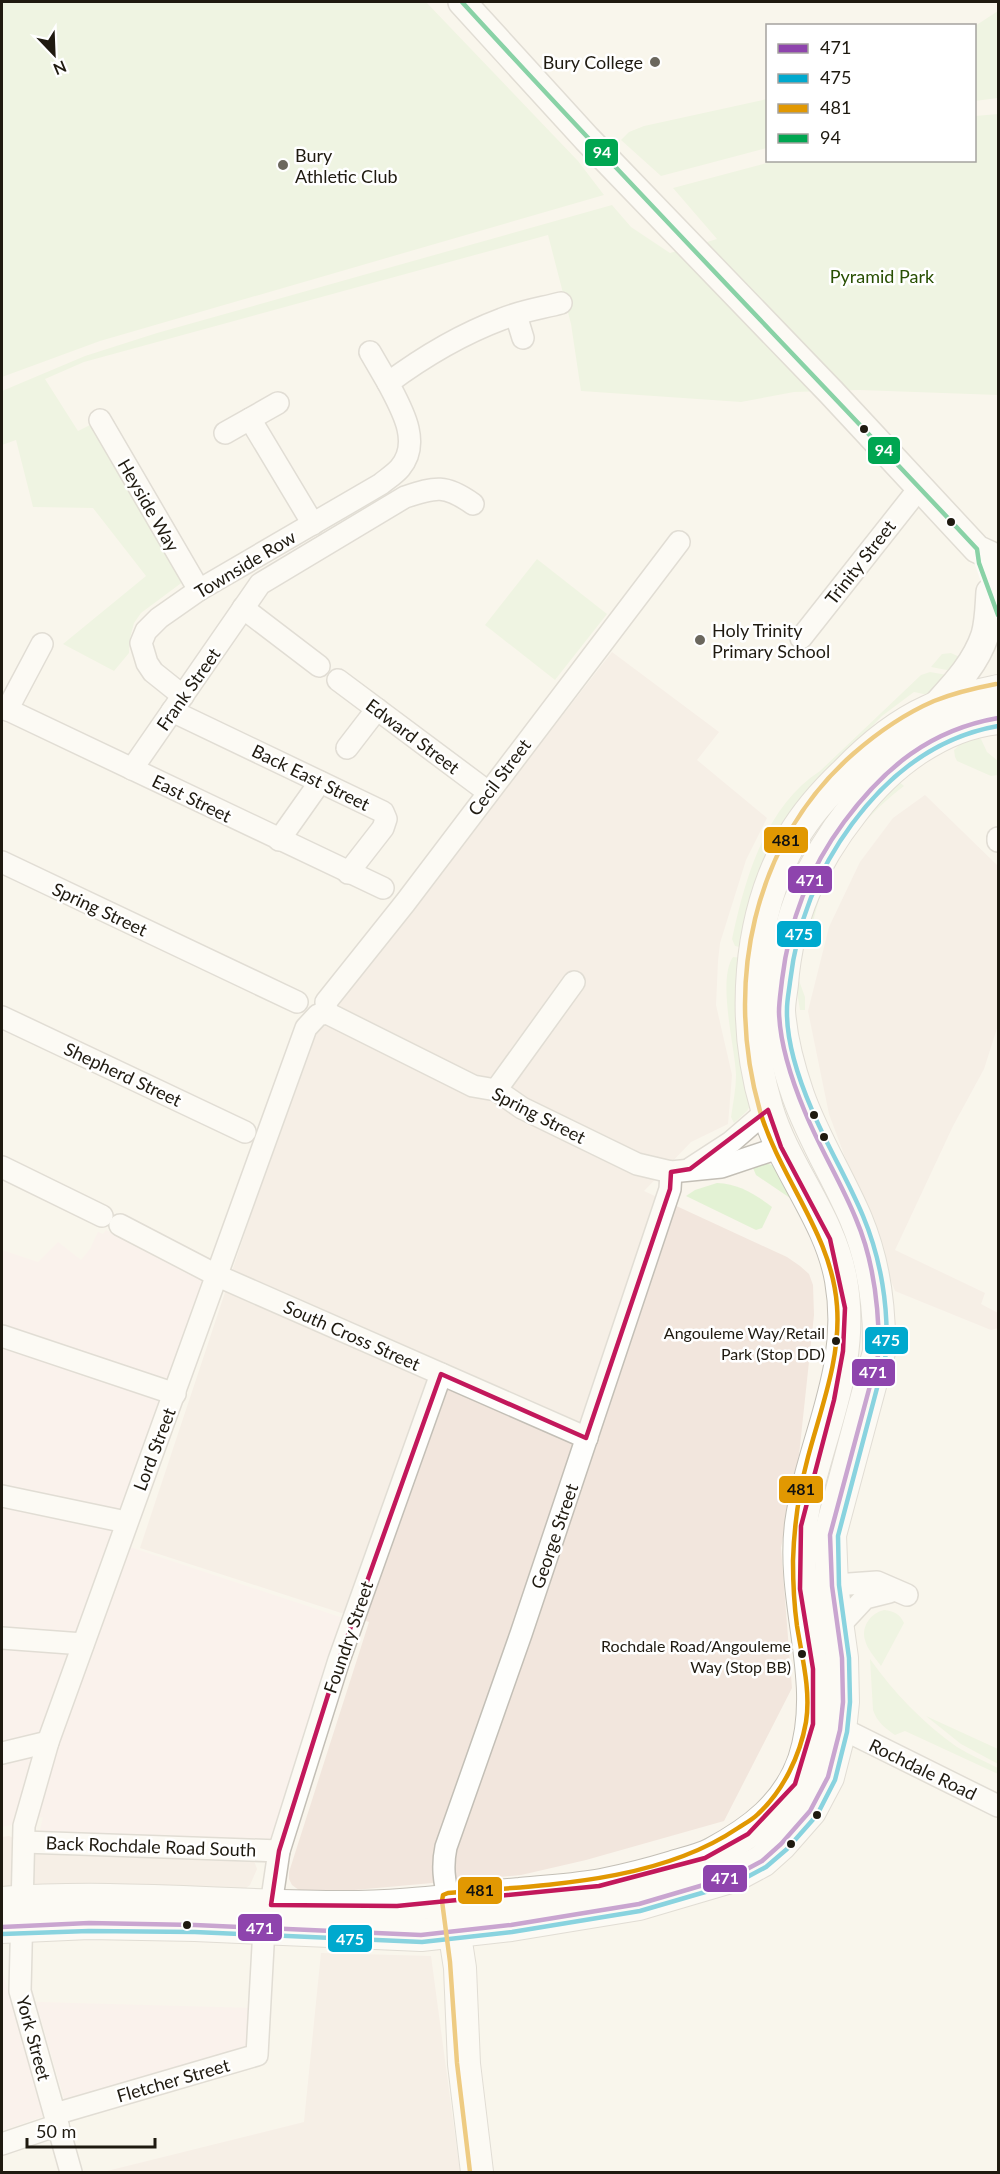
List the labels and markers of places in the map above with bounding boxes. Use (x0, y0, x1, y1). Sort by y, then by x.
place label: Bury College (543, 51, 643, 73)
marker: Bury College (648, 55, 662, 69)
place label: Bury Athletic Club (295, 144, 398, 187)
marker: Bury Athletic Club (276, 158, 290, 172)
unlabelled marker (858, 423, 870, 435)
unlabelled marker (945, 516, 957, 528)
place label: Holy Trinity Primary School (712, 619, 830, 662)
marker: Holy Trinity Primary School (693, 633, 707, 647)
unlabelled marker (808, 1109, 820, 1121)
unlabelled marker (818, 1131, 830, 1143)
place label: Angouleme Way/Retail Park (Stop DD) (664, 1323, 825, 1363)
marker: Angouleme Way/Retail Park (Stop DD) (830, 1335, 842, 1347)
place label: Rochdale Road/Angouleme Way (Stop BB) (601, 1636, 791, 1676)
marker: Rochdale Road/Angouleme Way (Stop BB) (796, 1648, 808, 1660)
unlabelled marker (811, 1809, 823, 1821)
unlabelled marker (785, 1838, 797, 1850)
unlabelled marker (181, 1919, 193, 1931)

